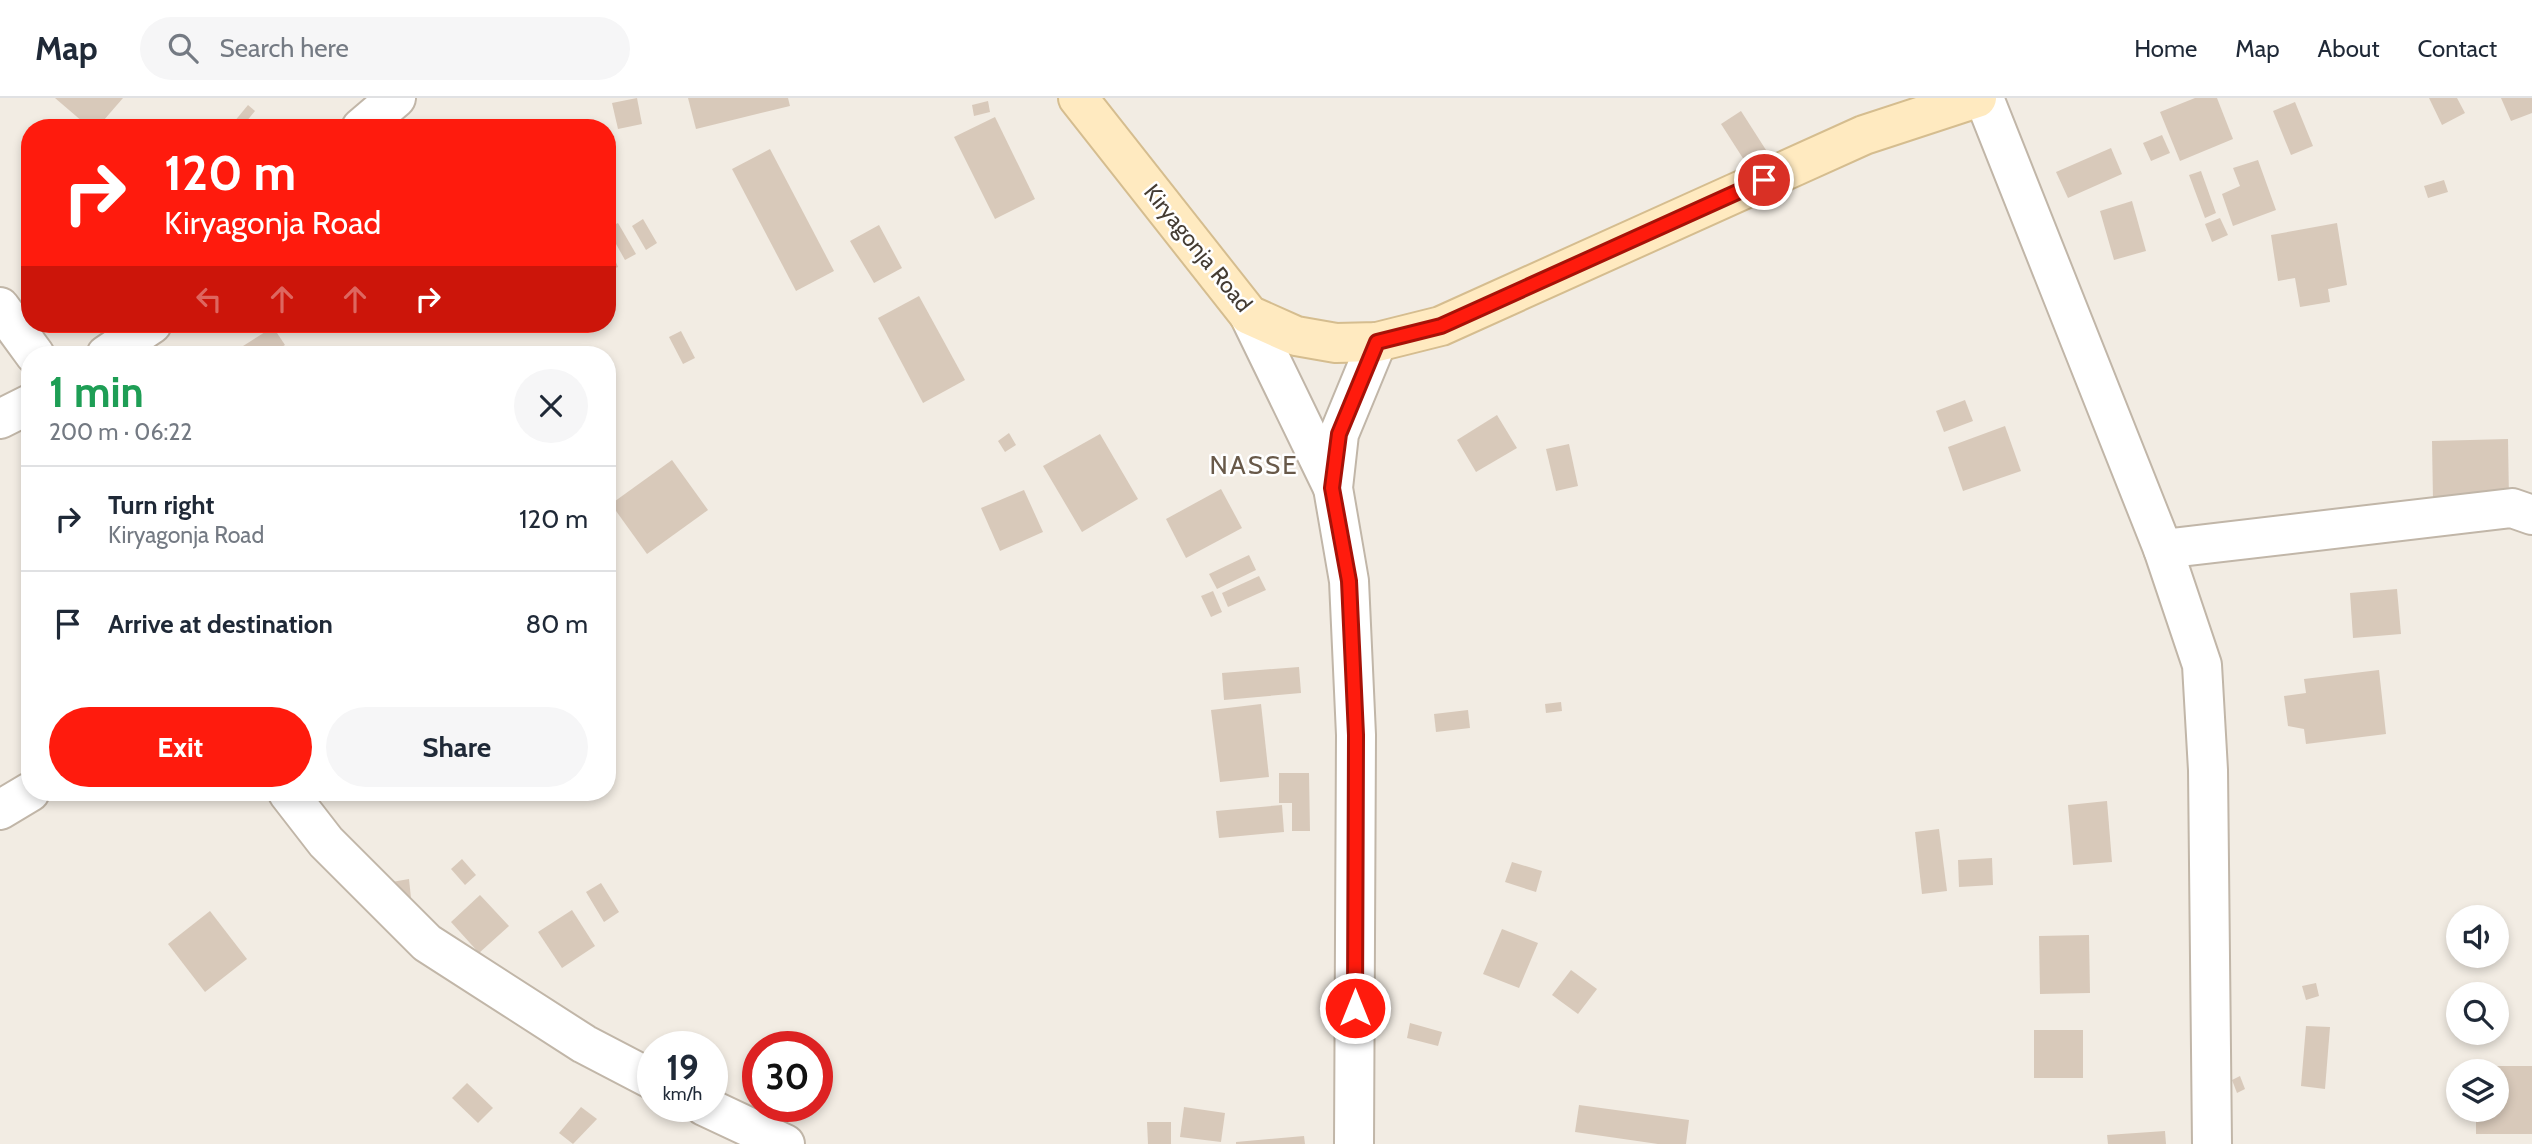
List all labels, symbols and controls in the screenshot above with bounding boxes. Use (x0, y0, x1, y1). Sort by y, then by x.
search box (140, 17, 630, 80)
text: Map (35, 28, 98, 68)
icon: search (164, 29, 202, 67)
text: Search here (220, 32, 349, 64)
text: Home (2134, 34, 2197, 63)
text: Map (2235, 34, 2280, 63)
text: About (2318, 34, 2380, 63)
text: Contact (2418, 34, 2497, 63)
text: 120 m (164, 143, 296, 202)
icon: right (49, 147, 140, 238)
pin (1734, 150, 1794, 210)
icon: arrive (1745, 161, 1783, 199)
street label: Kiryagonja Road (1138, 179, 1258, 317)
text: Kiryagonja Road (164, 203, 381, 242)
icon: left (190, 280, 228, 318)
icon: ahead (263, 280, 301, 318)
icon: ahead (336, 280, 374, 318)
icon: right (409, 280, 447, 318)
text: 1 min (49, 366, 144, 418)
button: close (514, 369, 588, 443)
text: 200 m · 06:22 (49, 418, 192, 446)
district label: NASSE (1209, 449, 1299, 481)
text: Turn right (108, 489, 214, 521)
icon: right (49, 500, 87, 538)
text: 120 m (519, 503, 588, 535)
text: Kiryagonja Road (108, 521, 264, 549)
icon: arrive (49, 605, 87, 643)
text: Arrive at destination (108, 608, 333, 640)
text: 80 m (525, 608, 588, 640)
button: Exit (49, 707, 312, 787)
button: Share (326, 707, 588, 787)
map controls (2446, 905, 2509, 1122)
button: sound (2446, 905, 2509, 968)
position arrow (1318, 971, 1392, 1045)
button: search (2446, 982, 2509, 1045)
speed limit sign: 30 (742, 1031, 833, 1122)
text: 19 (666, 1046, 699, 1089)
button: layers (2446, 1059, 2509, 1122)
text: km/h (663, 1083, 702, 1105)

